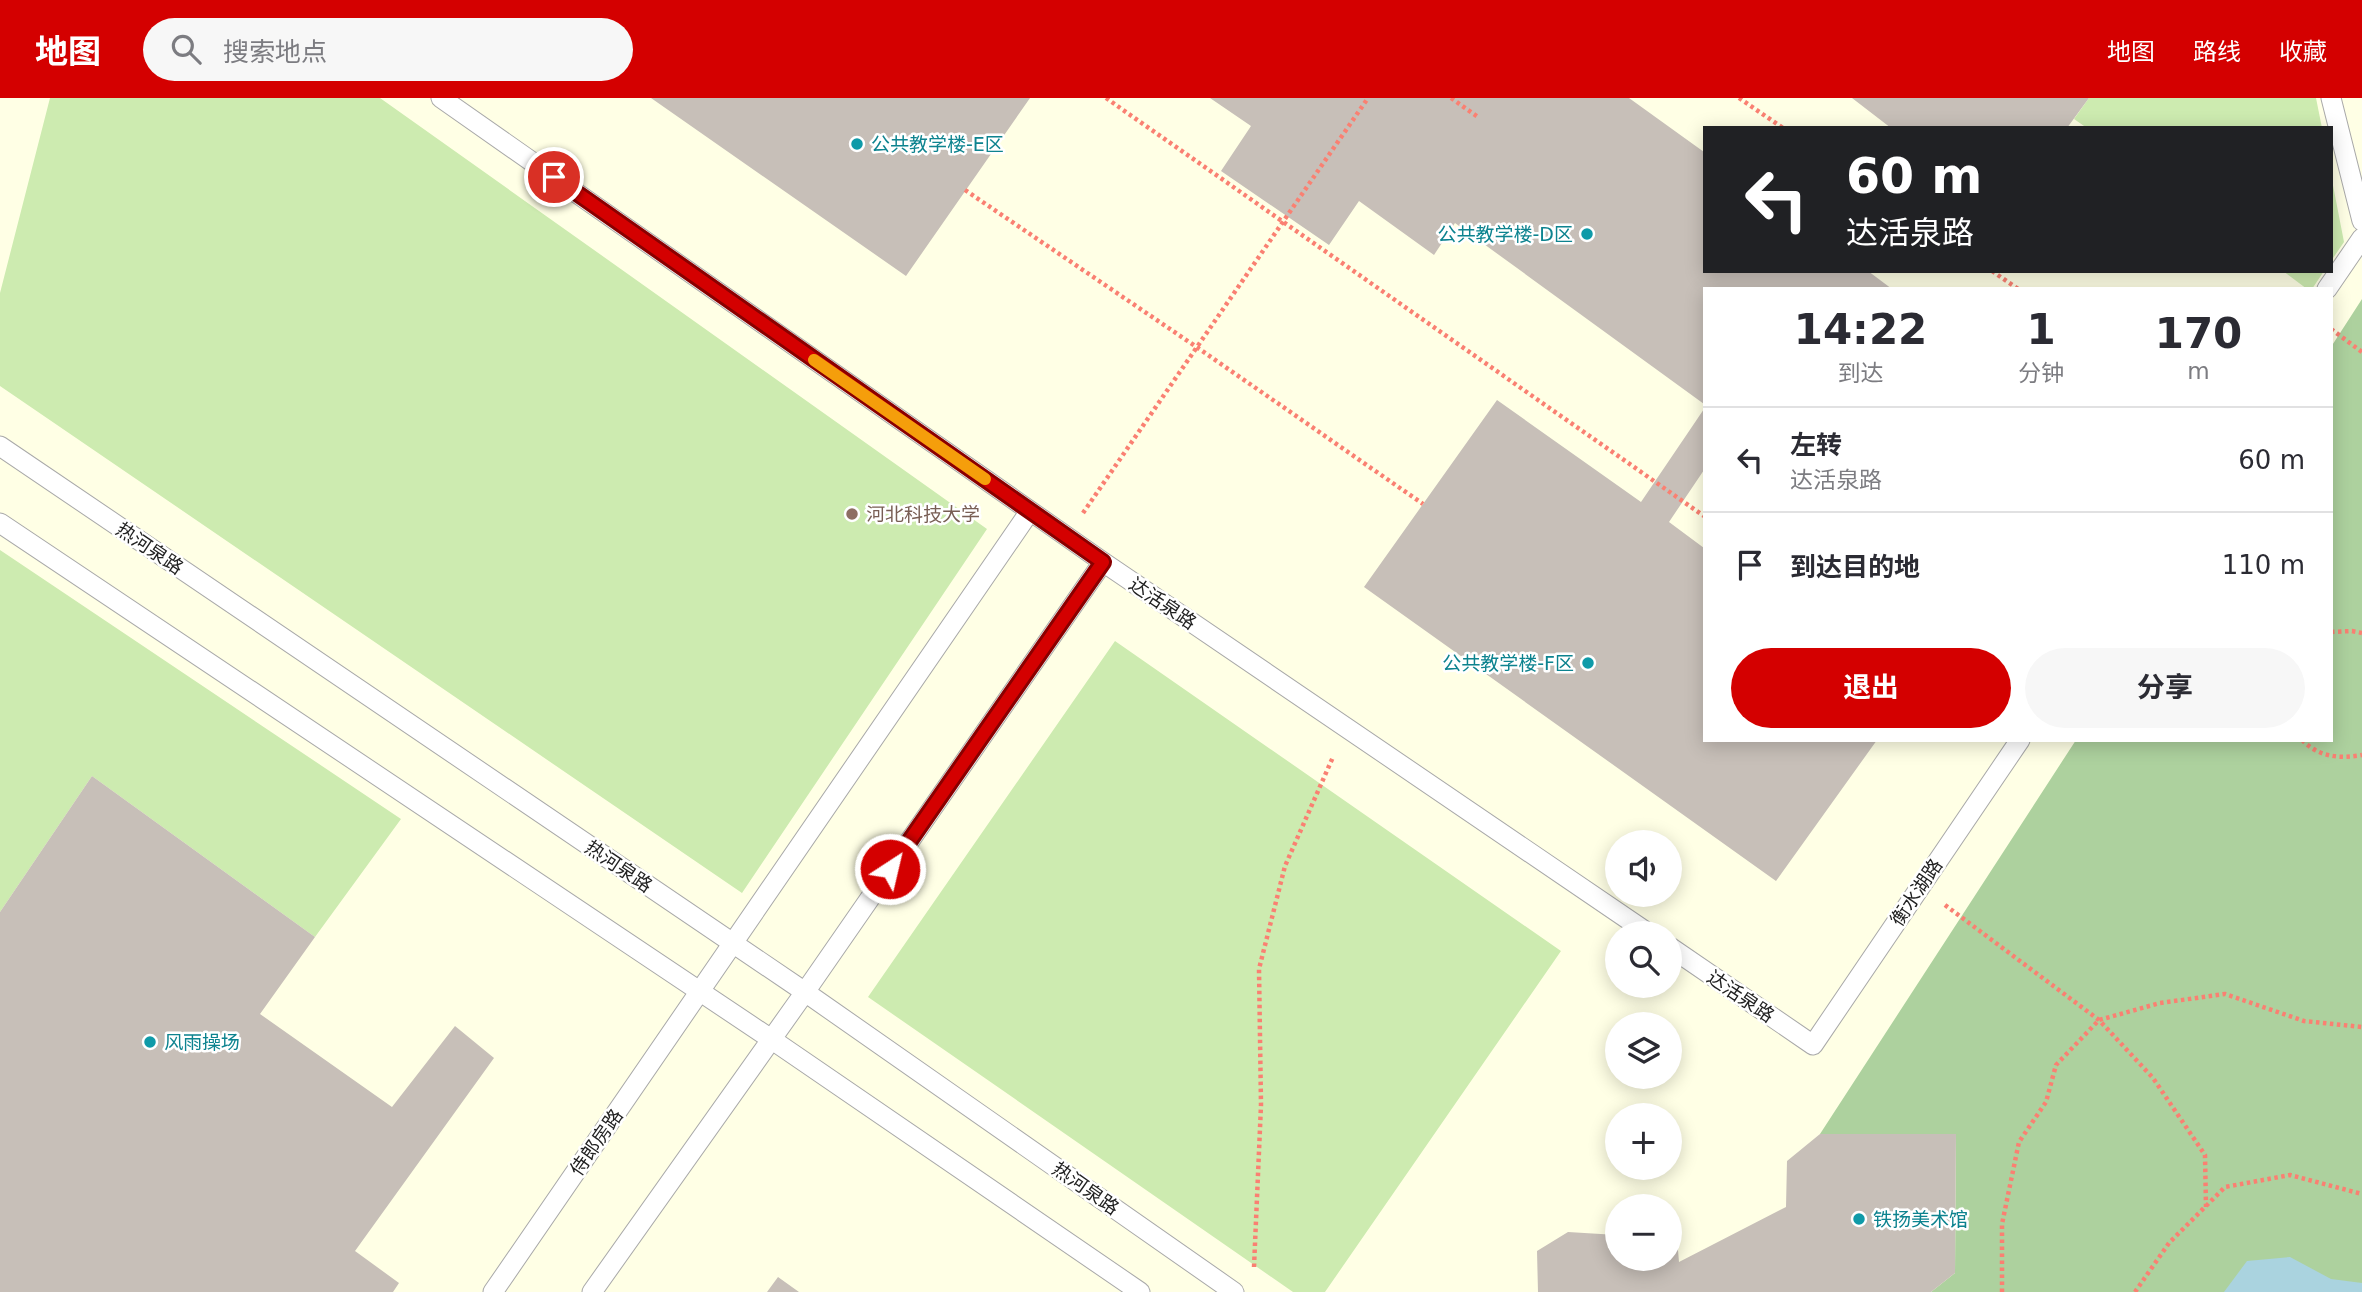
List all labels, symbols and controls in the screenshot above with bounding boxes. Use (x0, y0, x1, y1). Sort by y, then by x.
search box (143, 18, 633, 81)
icon: search (167, 30, 205, 68)
text: 地图 (35, 32, 101, 71)
text: 搜索地点 (223, 37, 327, 67)
text: 地图 (2107, 38, 2155, 66)
text: 路线 (2193, 38, 2241, 66)
text: 收藏 (2279, 38, 2327, 66)
place label: 公共教学楼-E区 (871, 133, 1004, 155)
marker: 公共教学楼-E区 (849, 136, 865, 152)
pin (524, 147, 584, 207)
text: 60 m (1846, 148, 1982, 205)
icon: left (1731, 154, 1822, 245)
icon: arrive (535, 158, 573, 196)
text: 达活泉路 (1846, 214, 1974, 252)
place label: 公共教学楼-D区 (1438, 223, 1573, 245)
marker: 公共教学楼-D区 (1579, 226, 1595, 242)
text: 14:22 (1794, 305, 1927, 354)
text: 1 (2026, 305, 2056, 354)
text: 170 (2155, 309, 2242, 358)
text: m (2187, 358, 2210, 384)
text: 到达 (1838, 360, 1884, 386)
text: 分钟 (2018, 360, 2064, 386)
text: 左转 (1790, 430, 1842, 460)
icon: left (1731, 441, 1769, 479)
text: 60 m (2238, 445, 2305, 475)
text: 达活泉路 (1790, 467, 1882, 493)
place label: 河北科技大学 (866, 503, 980, 525)
marker: 河北科技大学 (844, 506, 860, 522)
street label: 热河泉路 (112, 518, 188, 578)
icon: arrive (1731, 546, 1769, 584)
text: 110 m (2222, 550, 2305, 580)
text: 到达目的地 (1790, 552, 1920, 582)
street label: 达活泉路 (1125, 573, 1201, 633)
button: 退出 (1731, 648, 2011, 728)
button: 分享 (2025, 648, 2305, 728)
place label: 公共教学楼-F区 (1442, 652, 1574, 674)
marker: 公共教学楼-F区 (1580, 655, 1596, 671)
map controls (1605, 830, 1682, 1271)
button: sound (1605, 830, 1682, 907)
position arrow (853, 832, 927, 906)
street label: 热河泉路 (581, 836, 657, 896)
street label: 衡水湖路 (1886, 854, 1946, 930)
button: search (1605, 921, 1682, 998)
street label: 达活泉路 (1703, 966, 1779, 1026)
button: layers (1605, 1012, 1682, 1089)
place label: 风雨操场 (164, 1031, 240, 1053)
marker: 风雨操场 (142, 1034, 158, 1050)
button: + (1605, 1103, 1682, 1180)
street label: 侍郎房路 (565, 1105, 627, 1179)
street label: 热河泉路 (1049, 1157, 1123, 1219)
button: − (1605, 1194, 1682, 1271)
place label: 铁扬美术馆 (1873, 1208, 1968, 1230)
marker: 铁扬美术馆 (1851, 1211, 1867, 1227)

